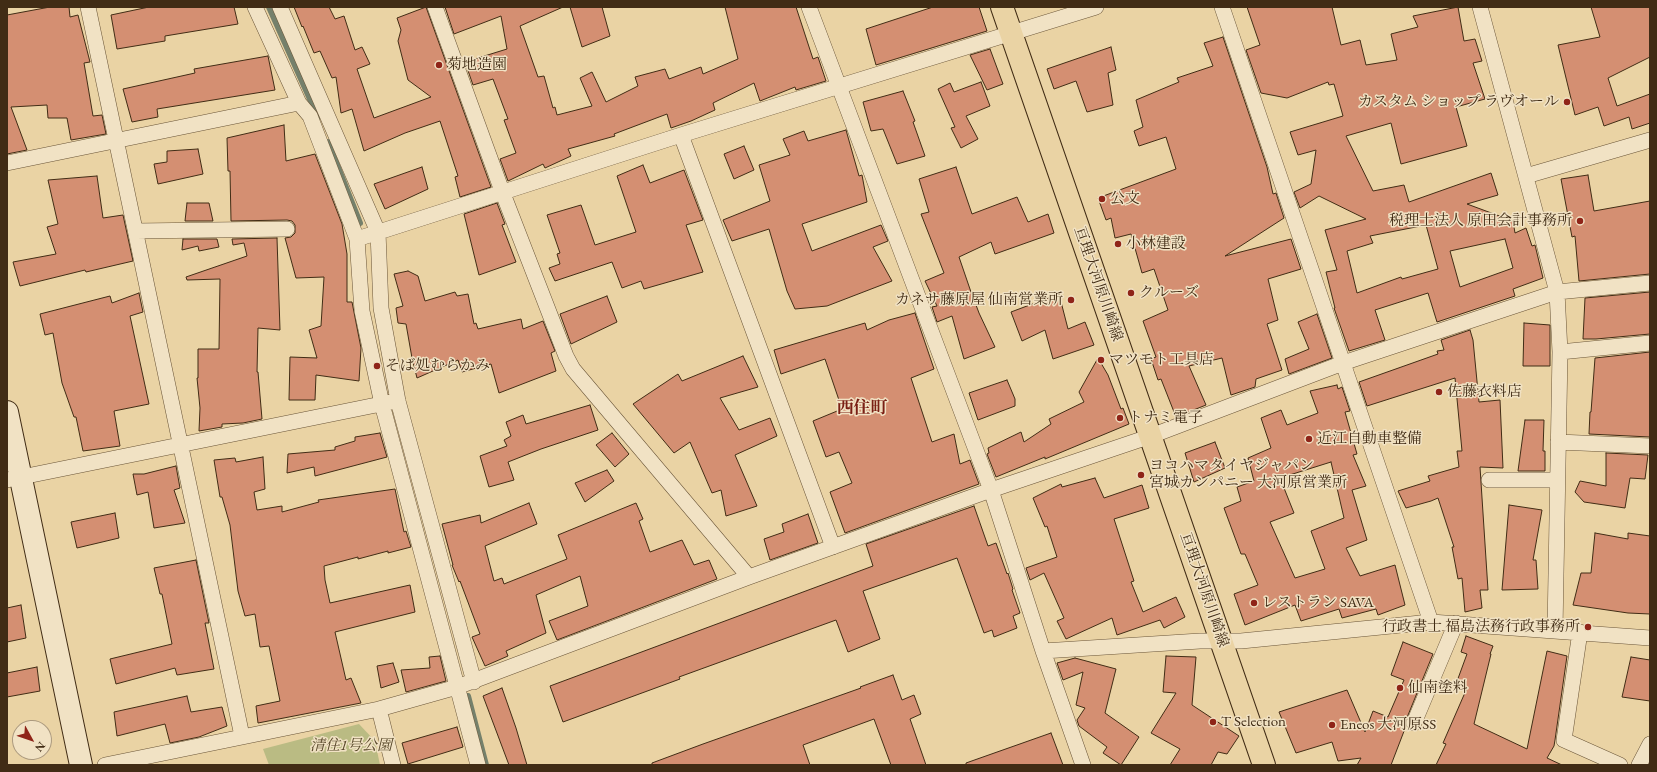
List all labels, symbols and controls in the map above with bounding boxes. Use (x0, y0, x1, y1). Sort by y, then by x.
place label: 菊地造園 (447, 56, 507, 74)
marker: 菊地造園 (434, 60, 444, 70)
place label: カスタム ショップ ラヴオール (1358, 93, 1559, 111)
marker: カスタム ショップ ラヴオール (1562, 97, 1572, 107)
place label: 公文 (1110, 190, 1140, 208)
marker: 公文 (1097, 194, 1107, 204)
place label: 税理士法人 原田会計事務所 (1389, 212, 1572, 230)
marker: 税理士法人 原田会計事務所 (1575, 216, 1585, 226)
street label: 亘理大河原川崎線 (1070, 224, 1126, 344)
place label: 小林建設 (1126, 235, 1186, 253)
marker: 小林建設 (1113, 239, 1123, 249)
place label: クルーズ (1139, 284, 1199, 302)
marker: クルーズ (1126, 288, 1136, 298)
place label: カネサ藤原屋 仙南営業所 (895, 291, 1063, 309)
marker: カネサ藤原屋 仙南営業所 (1066, 295, 1076, 305)
place label: マツモト工具店 (1109, 351, 1214, 369)
marker: マツモト工具店 (1096, 355, 1106, 365)
place label: そば処むらかみ (385, 357, 490, 375)
marker: そば処むらかみ (372, 361, 382, 371)
place label: 佐藤衣料店 (1447, 383, 1522, 401)
marker: 佐藤衣料店 (1434, 387, 1444, 397)
district label: 西住町 (837, 398, 887, 418)
place label: トナミ電子 (1128, 409, 1203, 427)
marker: トナミ電子 (1115, 413, 1125, 423)
place label: 近江自動車整備 (1317, 430, 1422, 448)
marker: 近江自動車整備 (1304, 434, 1314, 444)
place label: ヨコハマタイヤジャパン 宮城カンパニー 大河原営業所 (1149, 457, 1347, 492)
marker: ヨコハマタイヤジャパン 宮城カンパニー 大河原営業所 (1136, 470, 1146, 480)
street label: 亘理大河原川崎線 (1176, 530, 1232, 650)
place label: レストラン SAVA (1262, 594, 1374, 612)
marker: レストラン SAVA (1249, 598, 1259, 608)
place label: 行政書士 福島法務行政事務所 (1382, 618, 1580, 636)
marker: 行政書士 福島法務行政事務所 (1583, 622, 1593, 632)
place label: 仙南塗料 (1408, 679, 1468, 697)
marker: 仙南塗料 (1395, 683, 1405, 693)
place label: T Selection (1221, 713, 1286, 731)
place label: Eneos 大河原SS (1340, 716, 1436, 734)
marker: T Selection (1208, 717, 1218, 727)
north arrow (12, 720, 52, 760)
marker: Eneos 大河原SS (1327, 720, 1337, 730)
park label: 清住1号公園 (310, 737, 392, 755)
text: N (32, 739, 49, 755)

